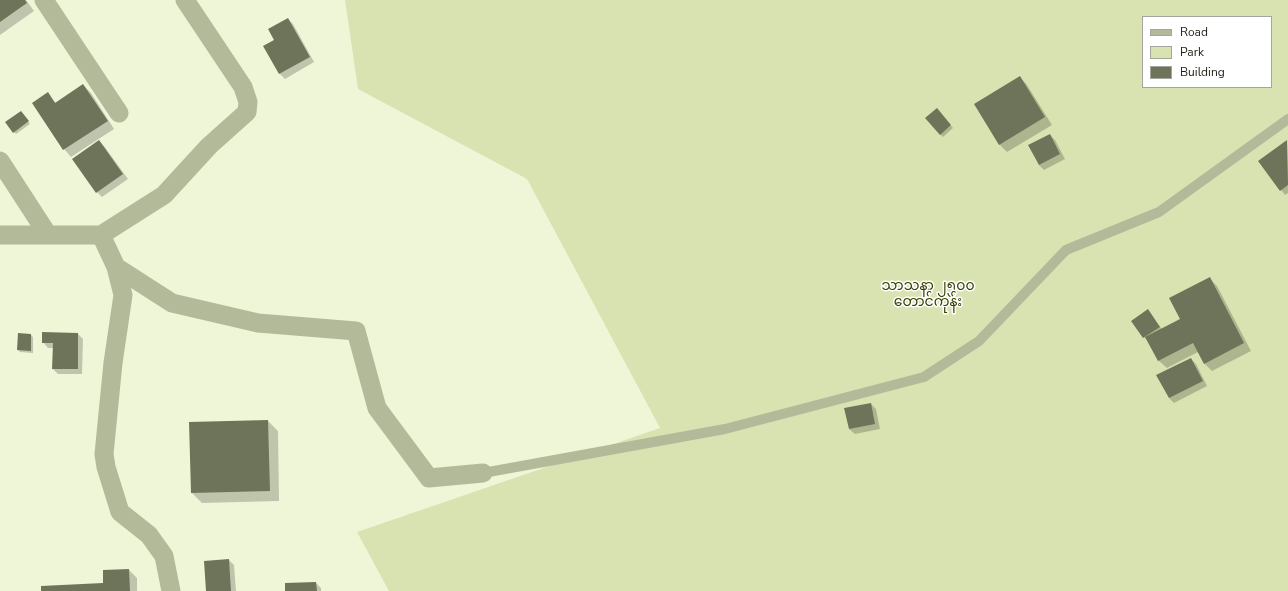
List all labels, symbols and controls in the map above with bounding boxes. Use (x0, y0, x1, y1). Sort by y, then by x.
legend (1142, 16, 1272, 88)
text: Road (1180, 24, 1208, 40)
text: Park (1180, 44, 1204, 60)
text: Building (1180, 64, 1225, 80)
park label: သာသနာ ၂၅၀၀ တောင်ကုန်း (881, 279, 975, 312)

